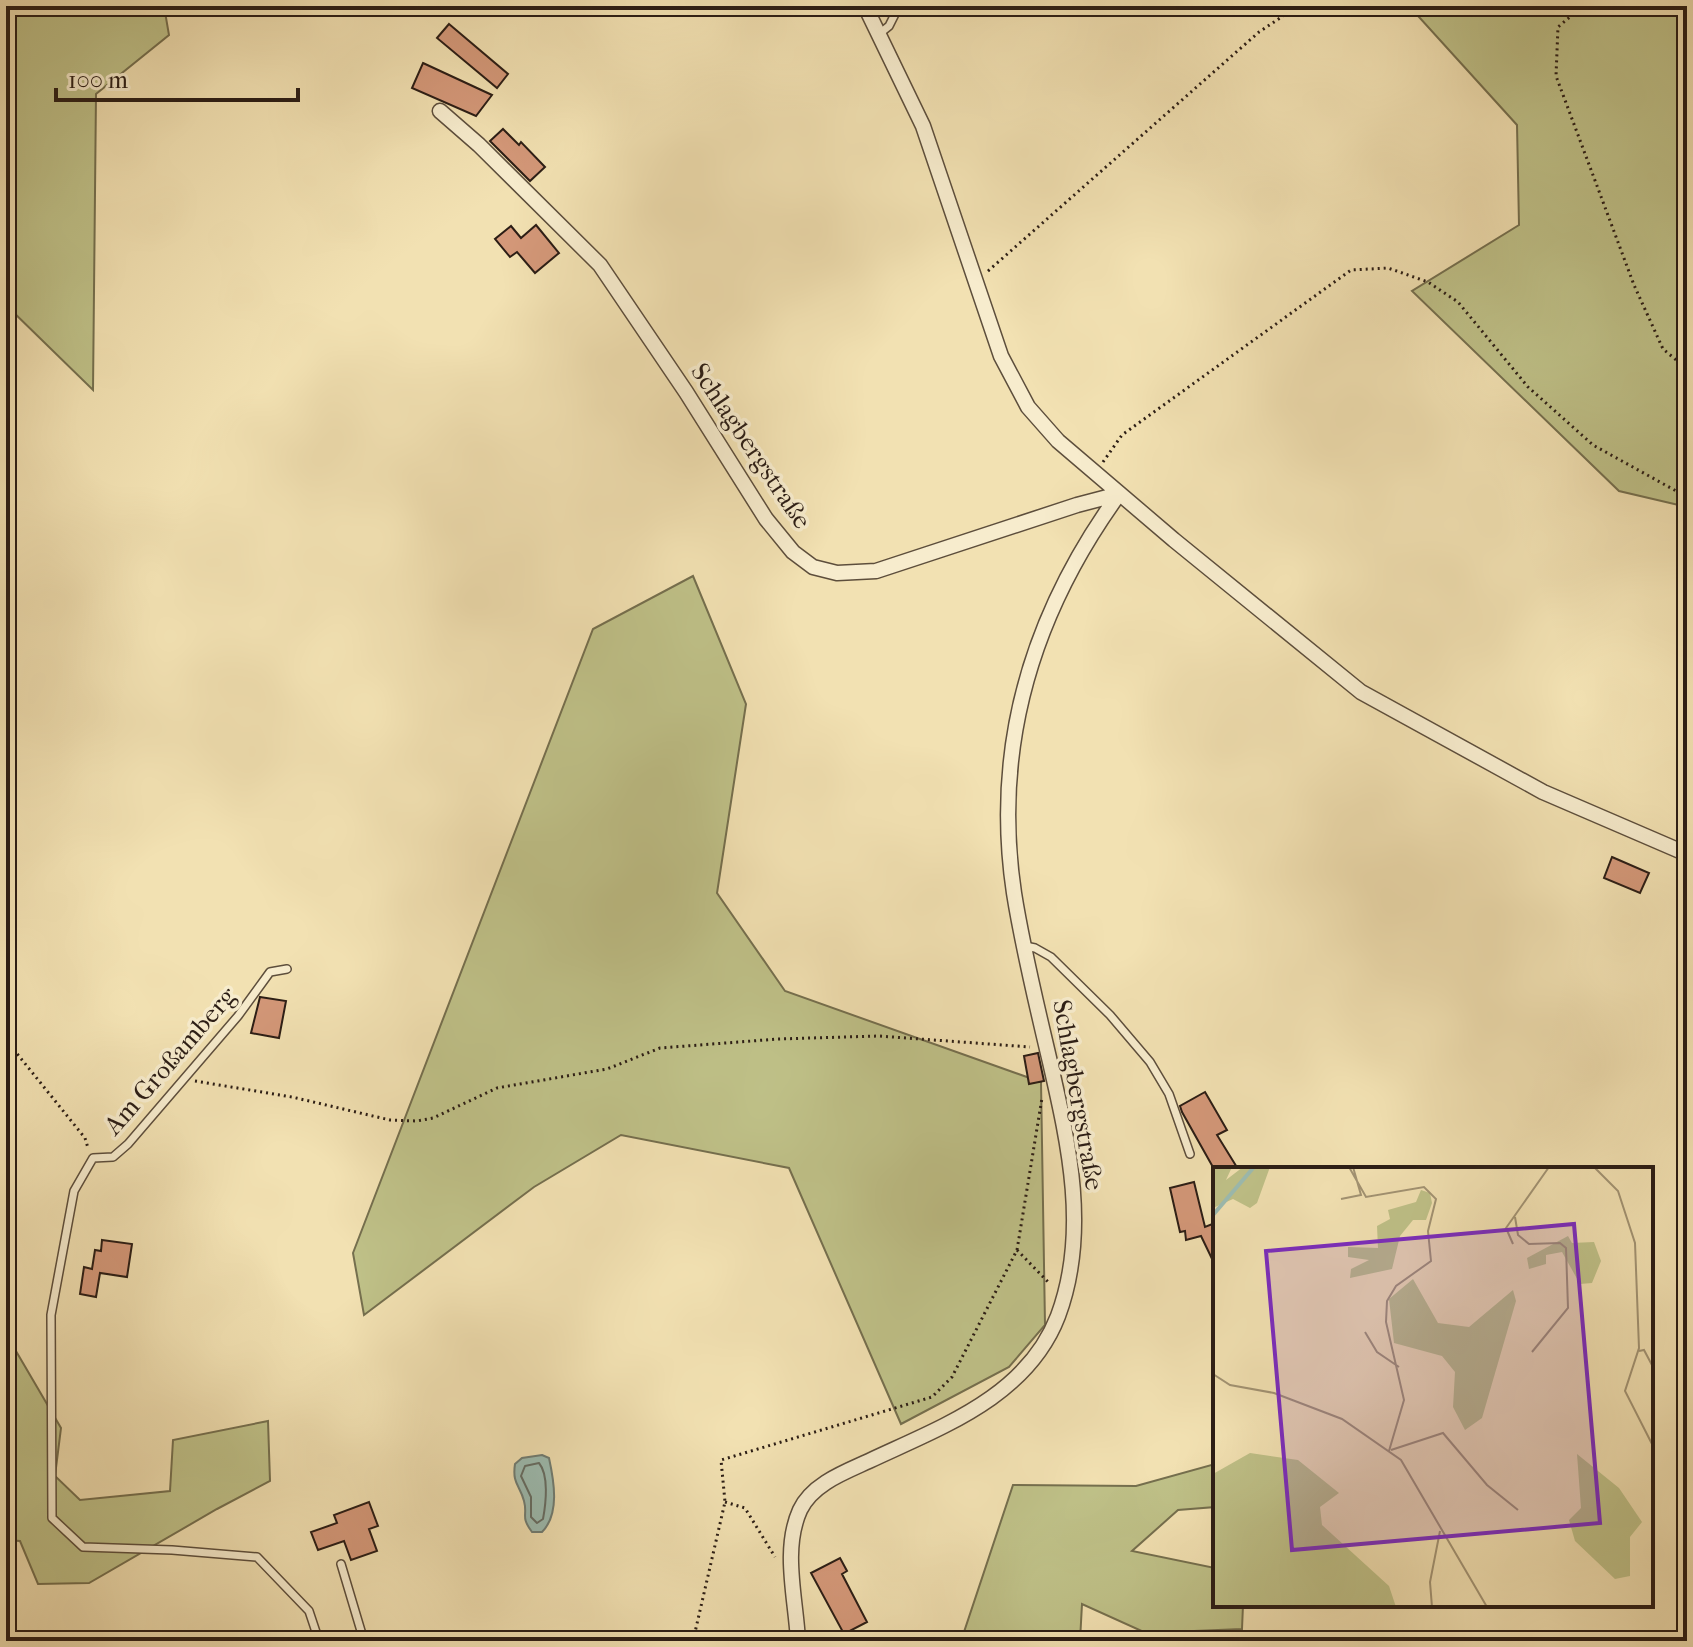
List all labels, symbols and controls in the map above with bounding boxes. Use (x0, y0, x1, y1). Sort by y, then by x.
scale bar (56, 52, 298, 102)
text: 100 m (68, 66, 128, 94)
street label: Schlagbergstraße (684, 357, 818, 535)
street label: Am Großamberg (97, 980, 243, 1142)
street label: Schlagbergstraße (1046, 997, 1110, 1193)
inset map (1213, 1167, 1653, 1607)

